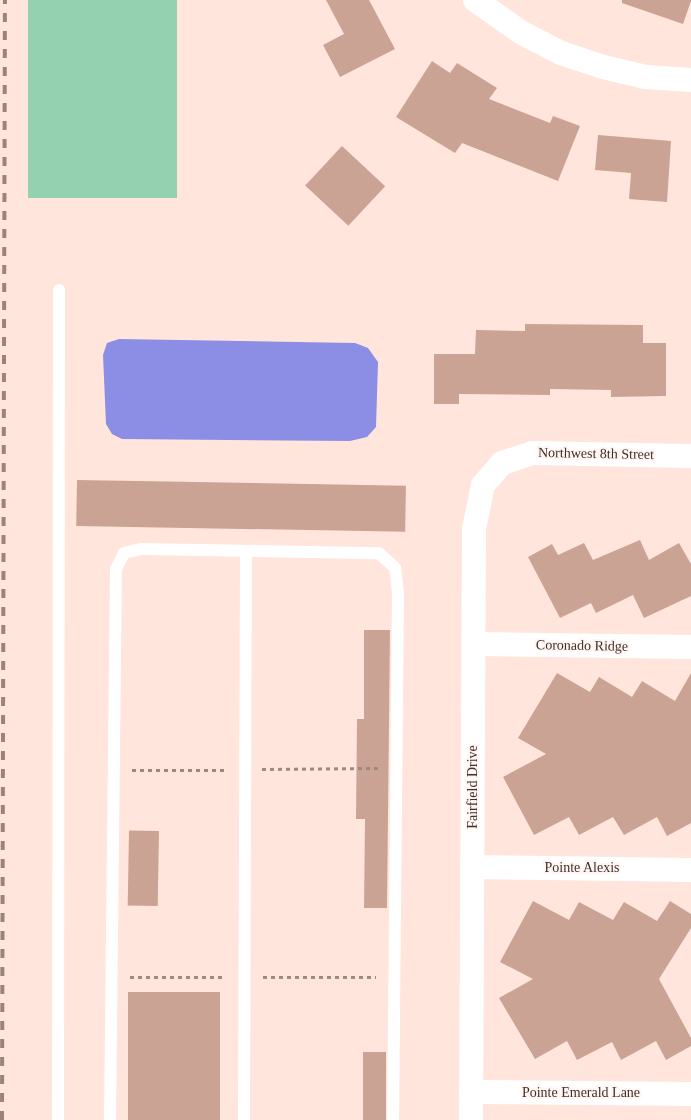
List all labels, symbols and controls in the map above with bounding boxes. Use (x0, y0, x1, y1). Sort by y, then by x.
street label: Northwest 8th Street (538, 445, 654, 463)
street label: Coronado Ridge (536, 637, 628, 655)
street label: Fairfield Drive (465, 745, 481, 829)
street label: Pointe Alexis (544, 860, 620, 876)
street label: Pointe Emerald Lane (522, 1085, 640, 1101)

